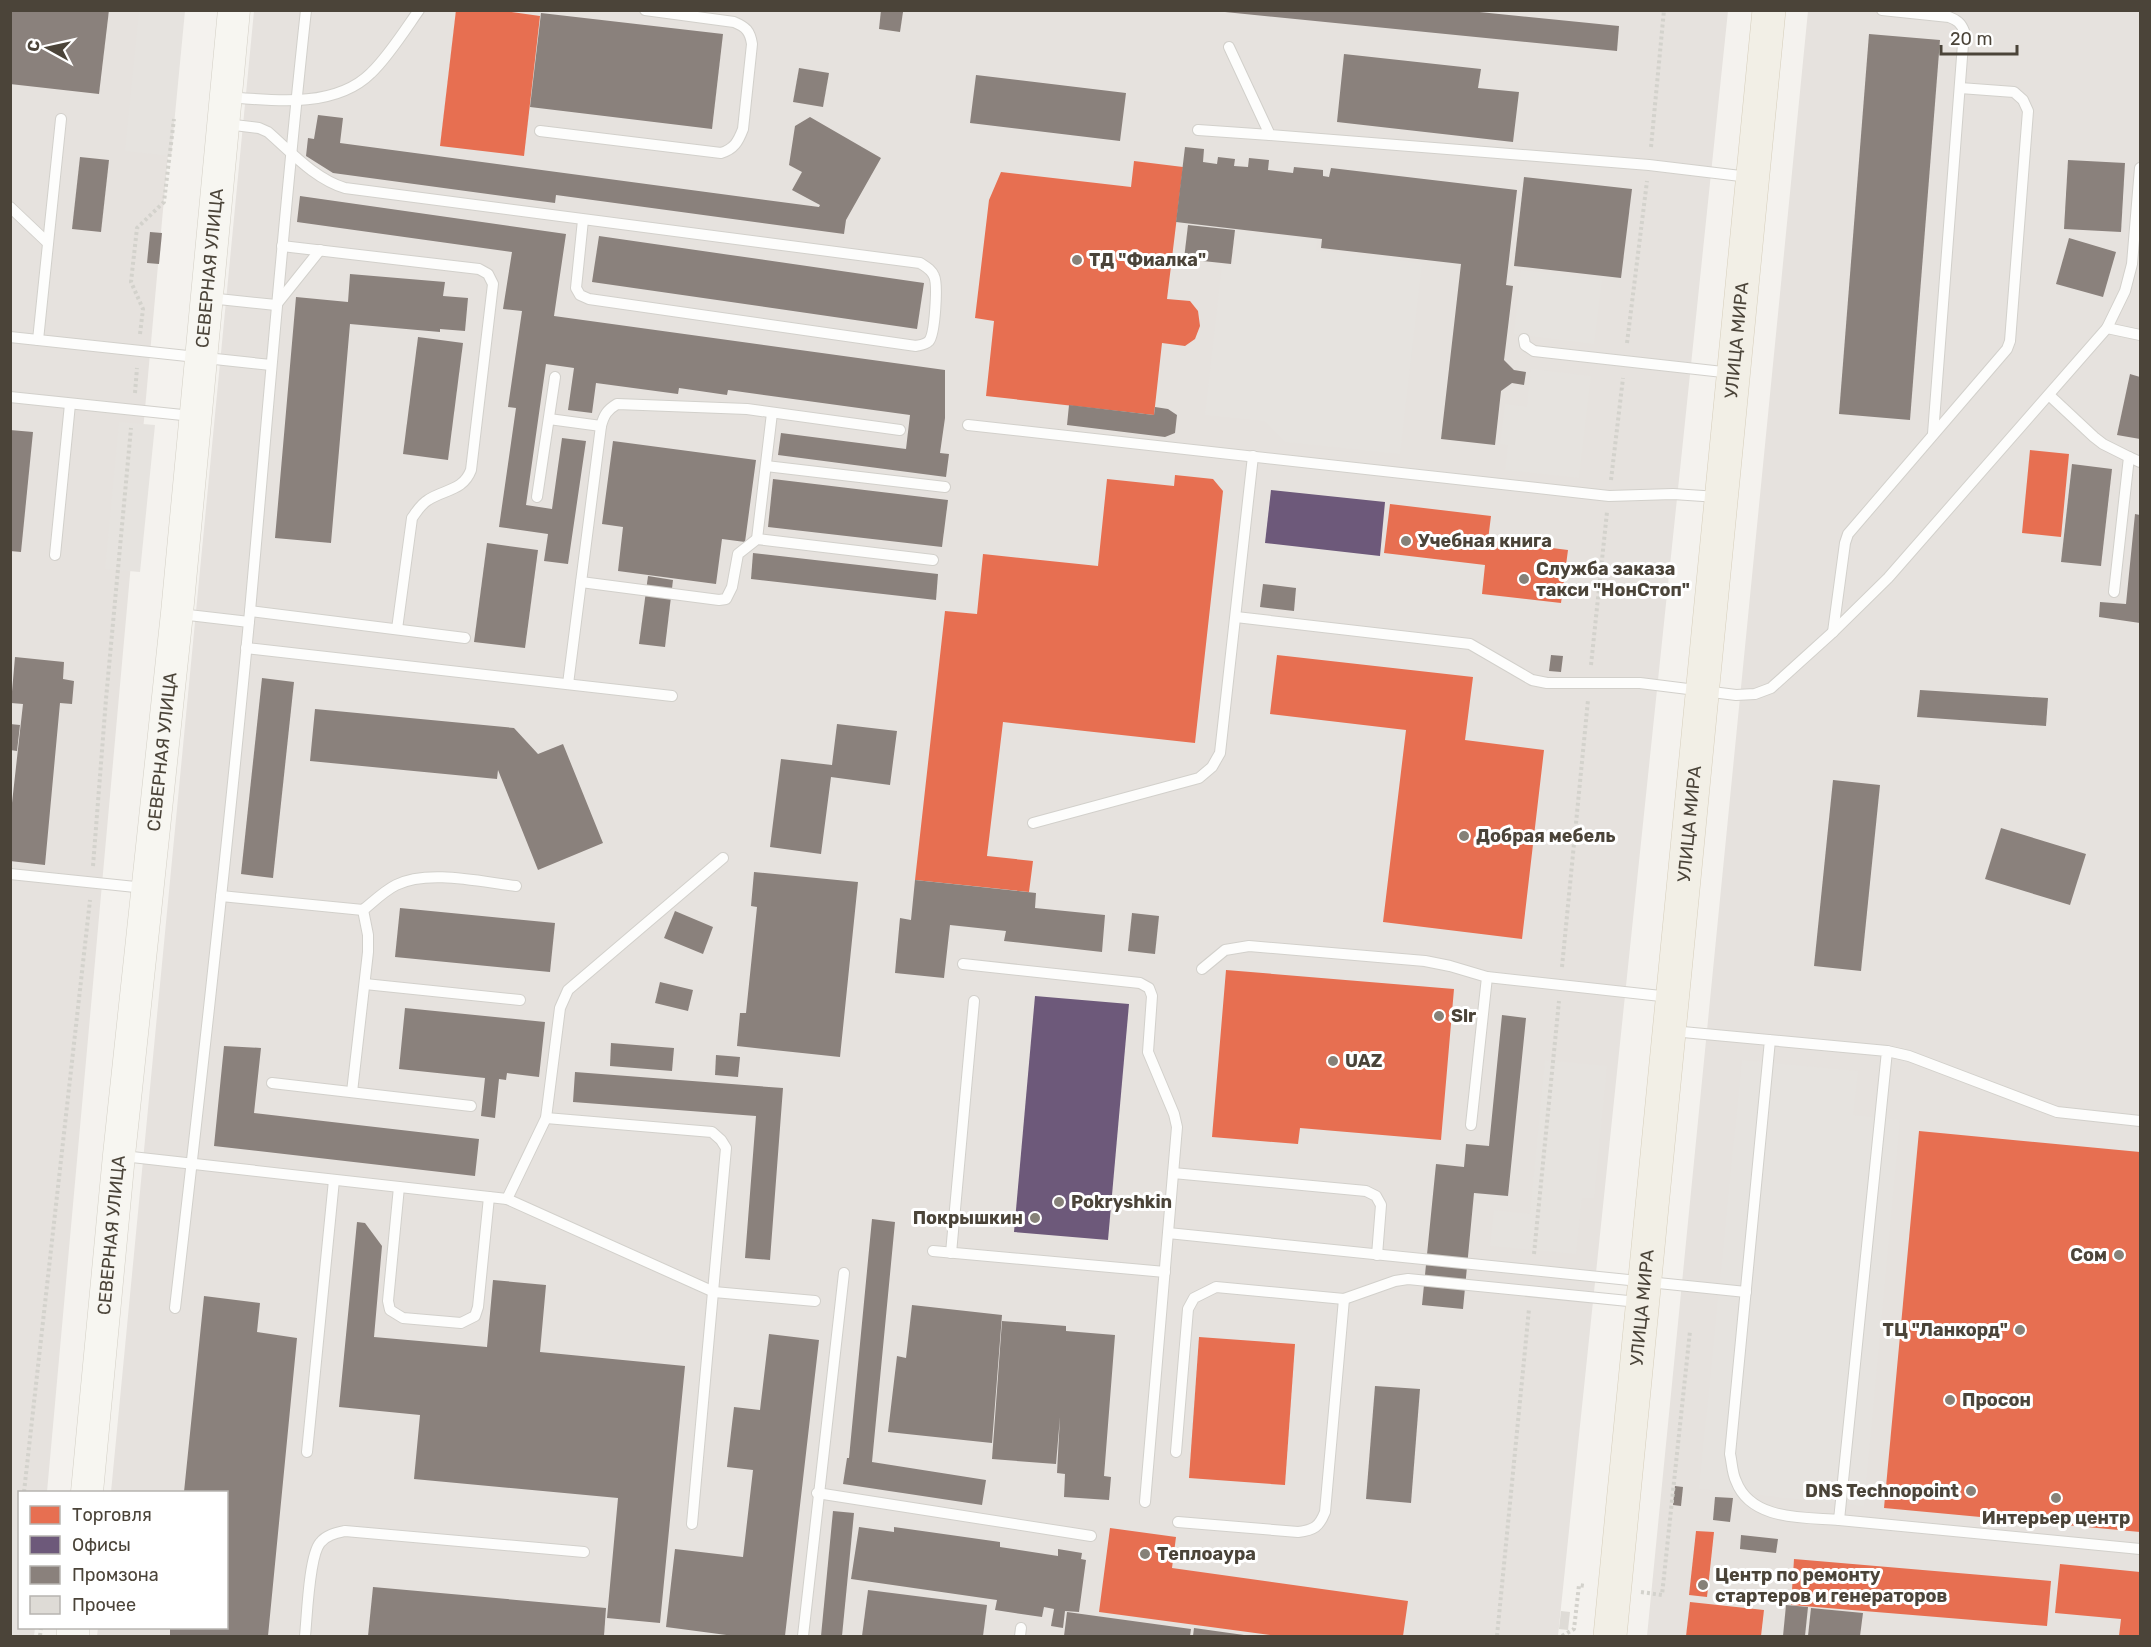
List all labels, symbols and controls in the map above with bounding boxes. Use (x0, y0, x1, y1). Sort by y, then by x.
north arrow (18, 18, 78, 78)
scale bar (1941, 18, 2018, 56)
text: 20 m (1950, 28, 1992, 50)
text: С (23, 39, 44, 53)
street label: СЕВЕРНАЯ УЛИЦА (191, 187, 228, 349)
place label: ТД "Фиалка" (1089, 249, 1206, 271)
marker: ТД "Фиалка" (1070, 253, 1084, 267)
street label: УЛИЦА МИРА (1720, 281, 1753, 400)
place label: Учебная книга (1418, 530, 1552, 552)
marker: Учебная книга (1399, 534, 1413, 548)
place label: Служба заказа такси "НонСтоп" (1536, 558, 1690, 601)
marker: Служба заказа такси "НонСтоп" (1517, 572, 1531, 586)
street label: СЕВЕРНАЯ УЛИЦА (143, 671, 182, 833)
street label: УЛИЦА МИРА (1673, 765, 1706, 883)
place label: Добрая мебель (1476, 825, 1616, 847)
marker: Добрая мебель (1457, 829, 1471, 843)
place label: Slr (1451, 1005, 1476, 1027)
marker: Slr (1432, 1009, 1446, 1023)
place label: UAZ (1345, 1050, 1383, 1072)
marker: UAZ (1326, 1054, 1340, 1068)
street label: СЕВЕРНАЯ УЛИЦА (93, 1154, 130, 1316)
place label: Pokryshkin (1071, 1191, 1172, 1213)
marker: Pokryshkin (1052, 1195, 1066, 1209)
place label: Покрышкин (913, 1207, 1023, 1229)
marker: Покрышкин (1028, 1211, 1042, 1225)
place label: Сом (2070, 1244, 2107, 1266)
street label: УЛИЦА МИРА (1625, 1248, 1659, 1367)
marker: Сом (2112, 1248, 2126, 1262)
place label: ТЦ "Ланкорд" (1883, 1319, 2008, 1341)
marker: ТЦ "Ланкорд" (2013, 1323, 2027, 1337)
place label: Просон (1962, 1389, 2031, 1411)
marker: Просон (1943, 1393, 1957, 1407)
place label: DNS Technopoint (1805, 1480, 1959, 1502)
marker: DNS Technopoint (1964, 1484, 1978, 1498)
legend (18, 1491, 228, 1629)
marker: Интерьер центр (2049, 1491, 2063, 1505)
text: Торговля (72, 1504, 152, 1526)
place label: Интерьер центр (1982, 1507, 2130, 1529)
text: Офисы (72, 1534, 131, 1556)
place label: Теплоаура (1157, 1543, 1256, 1565)
marker: Теплоаура (1138, 1547, 1152, 1561)
text: Промзона (72, 1564, 159, 1586)
place label: Центр по ремонту стартеров и генераторов (1715, 1564, 1948, 1607)
marker: Центр по ремонту стартеров и генераторов (1696, 1578, 1710, 1592)
text: Прочее (72, 1594, 136, 1616)

